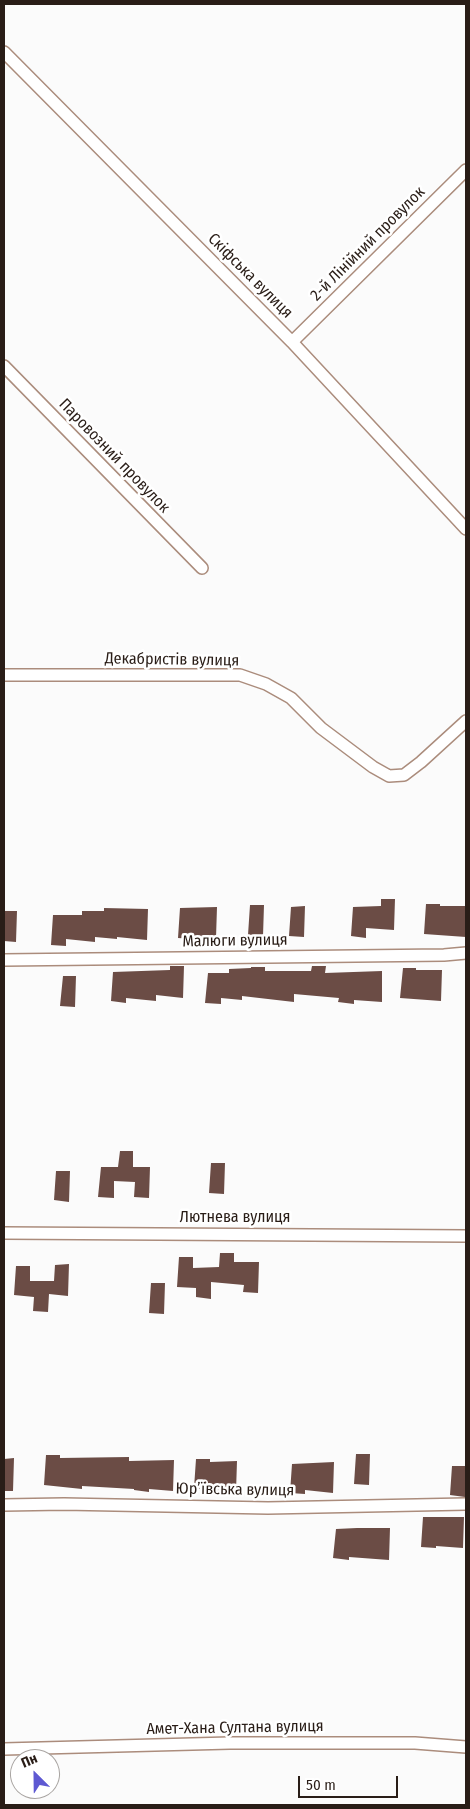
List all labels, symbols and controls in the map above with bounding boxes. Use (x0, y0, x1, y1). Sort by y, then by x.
street label: 2-й Лінійний провулок (307, 183, 429, 305)
street label: Скіфська вулиця (204, 230, 296, 322)
street label: Паровозний провулок (55, 395, 173, 517)
street label: Декабристів вулиця (105, 649, 239, 671)
street label: Малюги вулиця (182, 930, 288, 952)
street label: Лютнева вулиця (180, 1208, 290, 1228)
street label: Юр’ївська вулиця (176, 1479, 294, 1501)
street label: Амет-Хана Султана вулиця (146, 1717, 324, 1739)
north arrow (10, 1749, 60, 1799)
text: Пн (19, 1750, 40, 1772)
scale bar (300, 1766, 400, 1798)
text: 50 m (306, 1776, 336, 1794)

